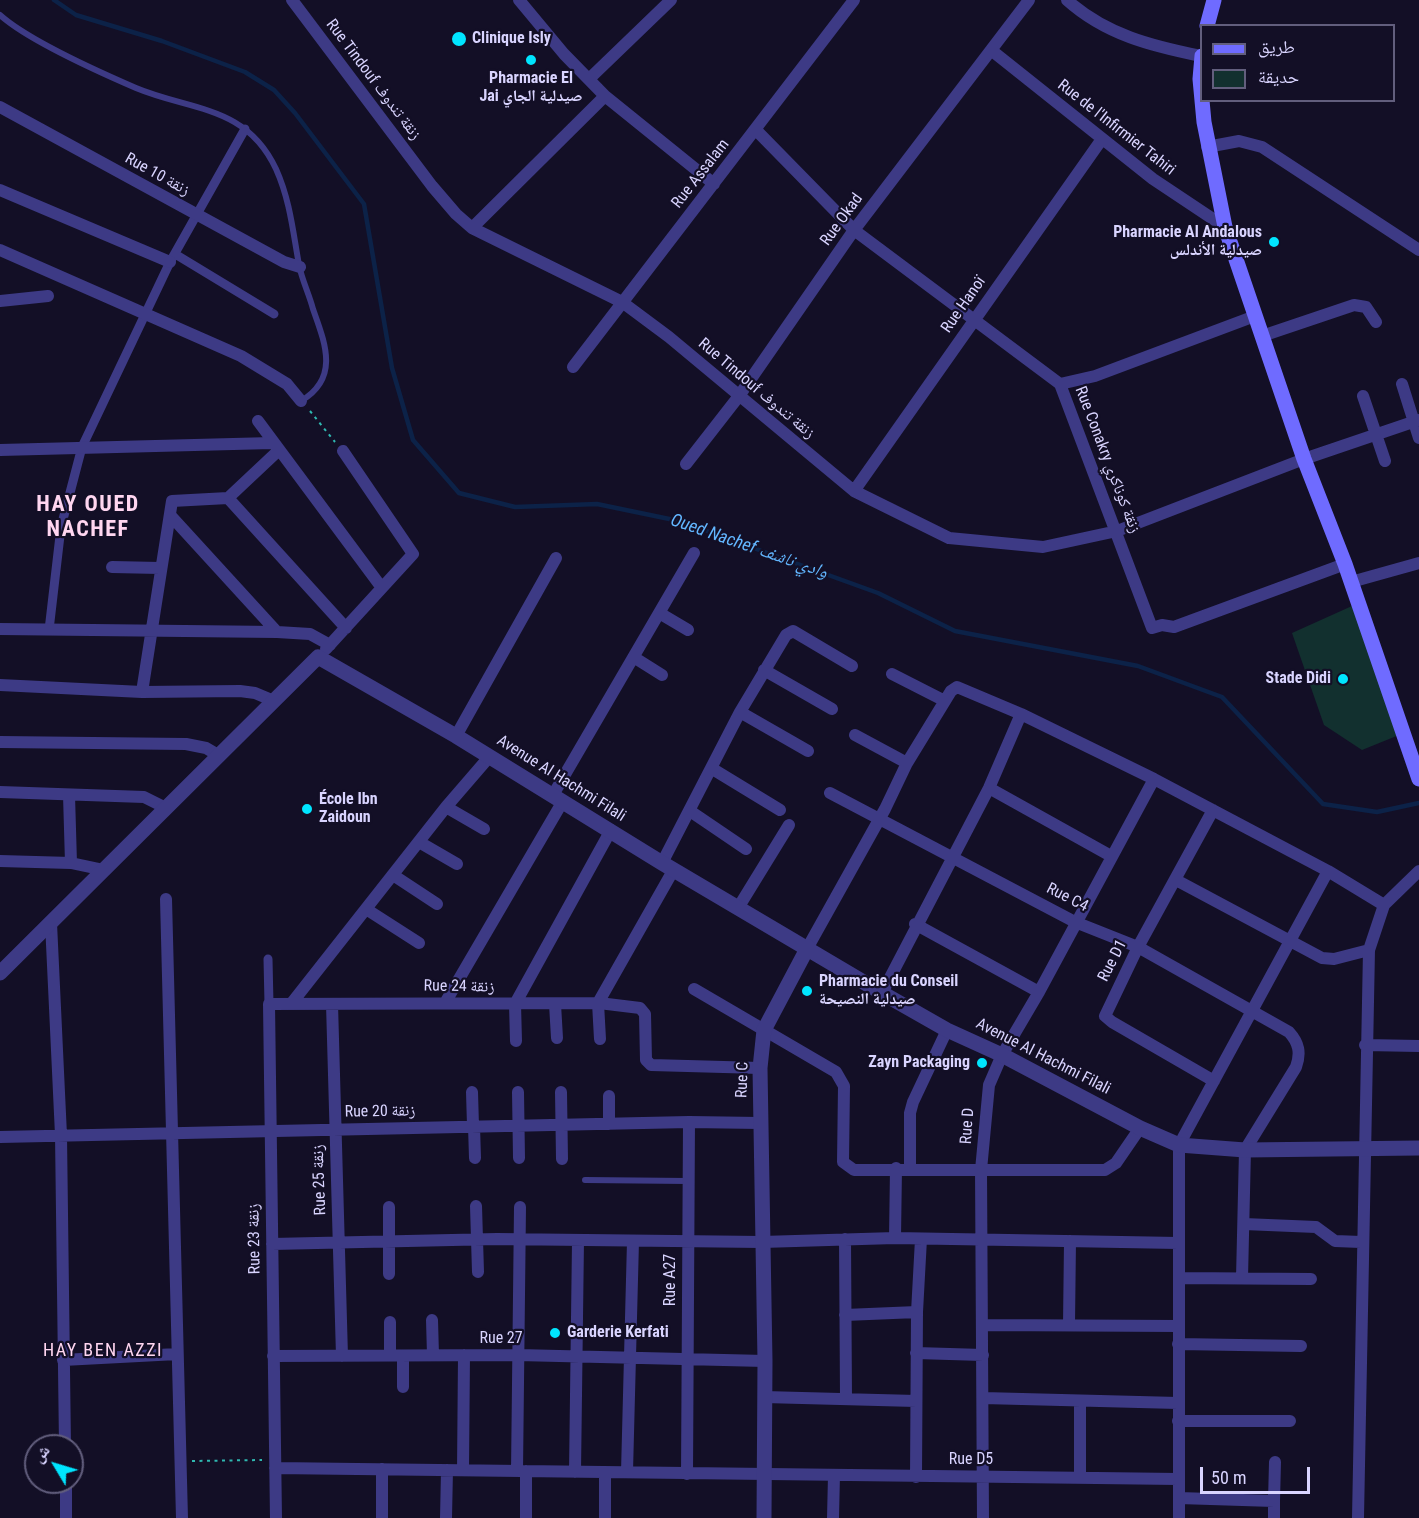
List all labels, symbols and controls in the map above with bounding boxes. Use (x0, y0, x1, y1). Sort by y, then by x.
street label: Rue Tindouf زنقة تندوف (321, 16, 425, 144)
legend (1200, 24, 1395, 102)
place label: Clinique Isly (472, 29, 551, 49)
marker: Clinique Isly (450, 30, 468, 48)
text: طريق (1258, 36, 1295, 57)
marker: Pharmacie El Jai صيدلية الجاي (524, 53, 538, 67)
text: حديقة (1258, 66, 1299, 87)
place label: Pharmacie El Jai صيدلية الجاي (479, 69, 583, 107)
street label: Rue de l'Infirmier Tahiri (1053, 76, 1179, 180)
street label: Rue Assalam (668, 136, 734, 212)
street label: Rue 10 زنقة (121, 149, 193, 201)
street label: Rue Okad (817, 190, 867, 250)
place label: Pharmacie Al Andalous صيدلية الأندلس (1113, 223, 1262, 261)
marker: Pharmacie Al Andalous صيدلية الأندلس (1267, 235, 1281, 249)
street label: Rue Hanoï (938, 273, 990, 337)
street label: Rue Tindouf زنقة تندوف (694, 335, 818, 443)
street label: Rue Conakry زنقة كوناكري (1070, 384, 1144, 536)
district label: HAY OUED NACHEF (36, 492, 140, 544)
water label: Oued Nachef وادي ناشف (668, 510, 830, 584)
place label: Stade Didi (1266, 669, 1331, 689)
marker: Stade Didi (1336, 672, 1350, 686)
street label: Avenue Al Hachmi Filali (493, 732, 629, 826)
place label: École Ibn Zaidoun (319, 790, 378, 828)
marker: École Ibn Zaidoun (300, 802, 314, 816)
street label: Rue C4 (1043, 879, 1091, 917)
street label: Rue D1 (1094, 937, 1132, 985)
place label: Pharmacie du Conseil صيدلية النصيحة (819, 972, 958, 1010)
street label: Rue 24 زنقة (423, 977, 495, 997)
marker: Pharmacie du Conseil صيدلية النصيحة (800, 984, 814, 998)
street label: Avenue Al Hachmi Filali (973, 1015, 1113, 1099)
place label: Zayn Packaging (868, 1053, 970, 1073)
marker: Zayn Packaging (975, 1056, 989, 1070)
street label: Rue C (733, 1061, 753, 1099)
street label: Rue 20 زنقة (344, 1102, 416, 1122)
street label: Rue D (957, 1107, 979, 1145)
street label: Rue 25 زنقة (309, 1144, 331, 1216)
street label: Rue 23 زنقة (245, 1203, 265, 1275)
street label: Rue A27 (661, 1254, 681, 1306)
place label: Garderie Kerfati (567, 1323, 669, 1343)
marker: Garderie Kerfati (548, 1326, 562, 1340)
street label: Rue 27 (479, 1329, 523, 1349)
district label: HAY BEN AZZI (43, 1340, 163, 1362)
north arrow (24, 1434, 84, 1494)
text: ش (28, 1441, 54, 1466)
street label: Rue D5 (949, 1450, 993, 1470)
scale bar (1203, 1455, 1312, 1493)
text: 50 m (1211, 1467, 1246, 1488)

